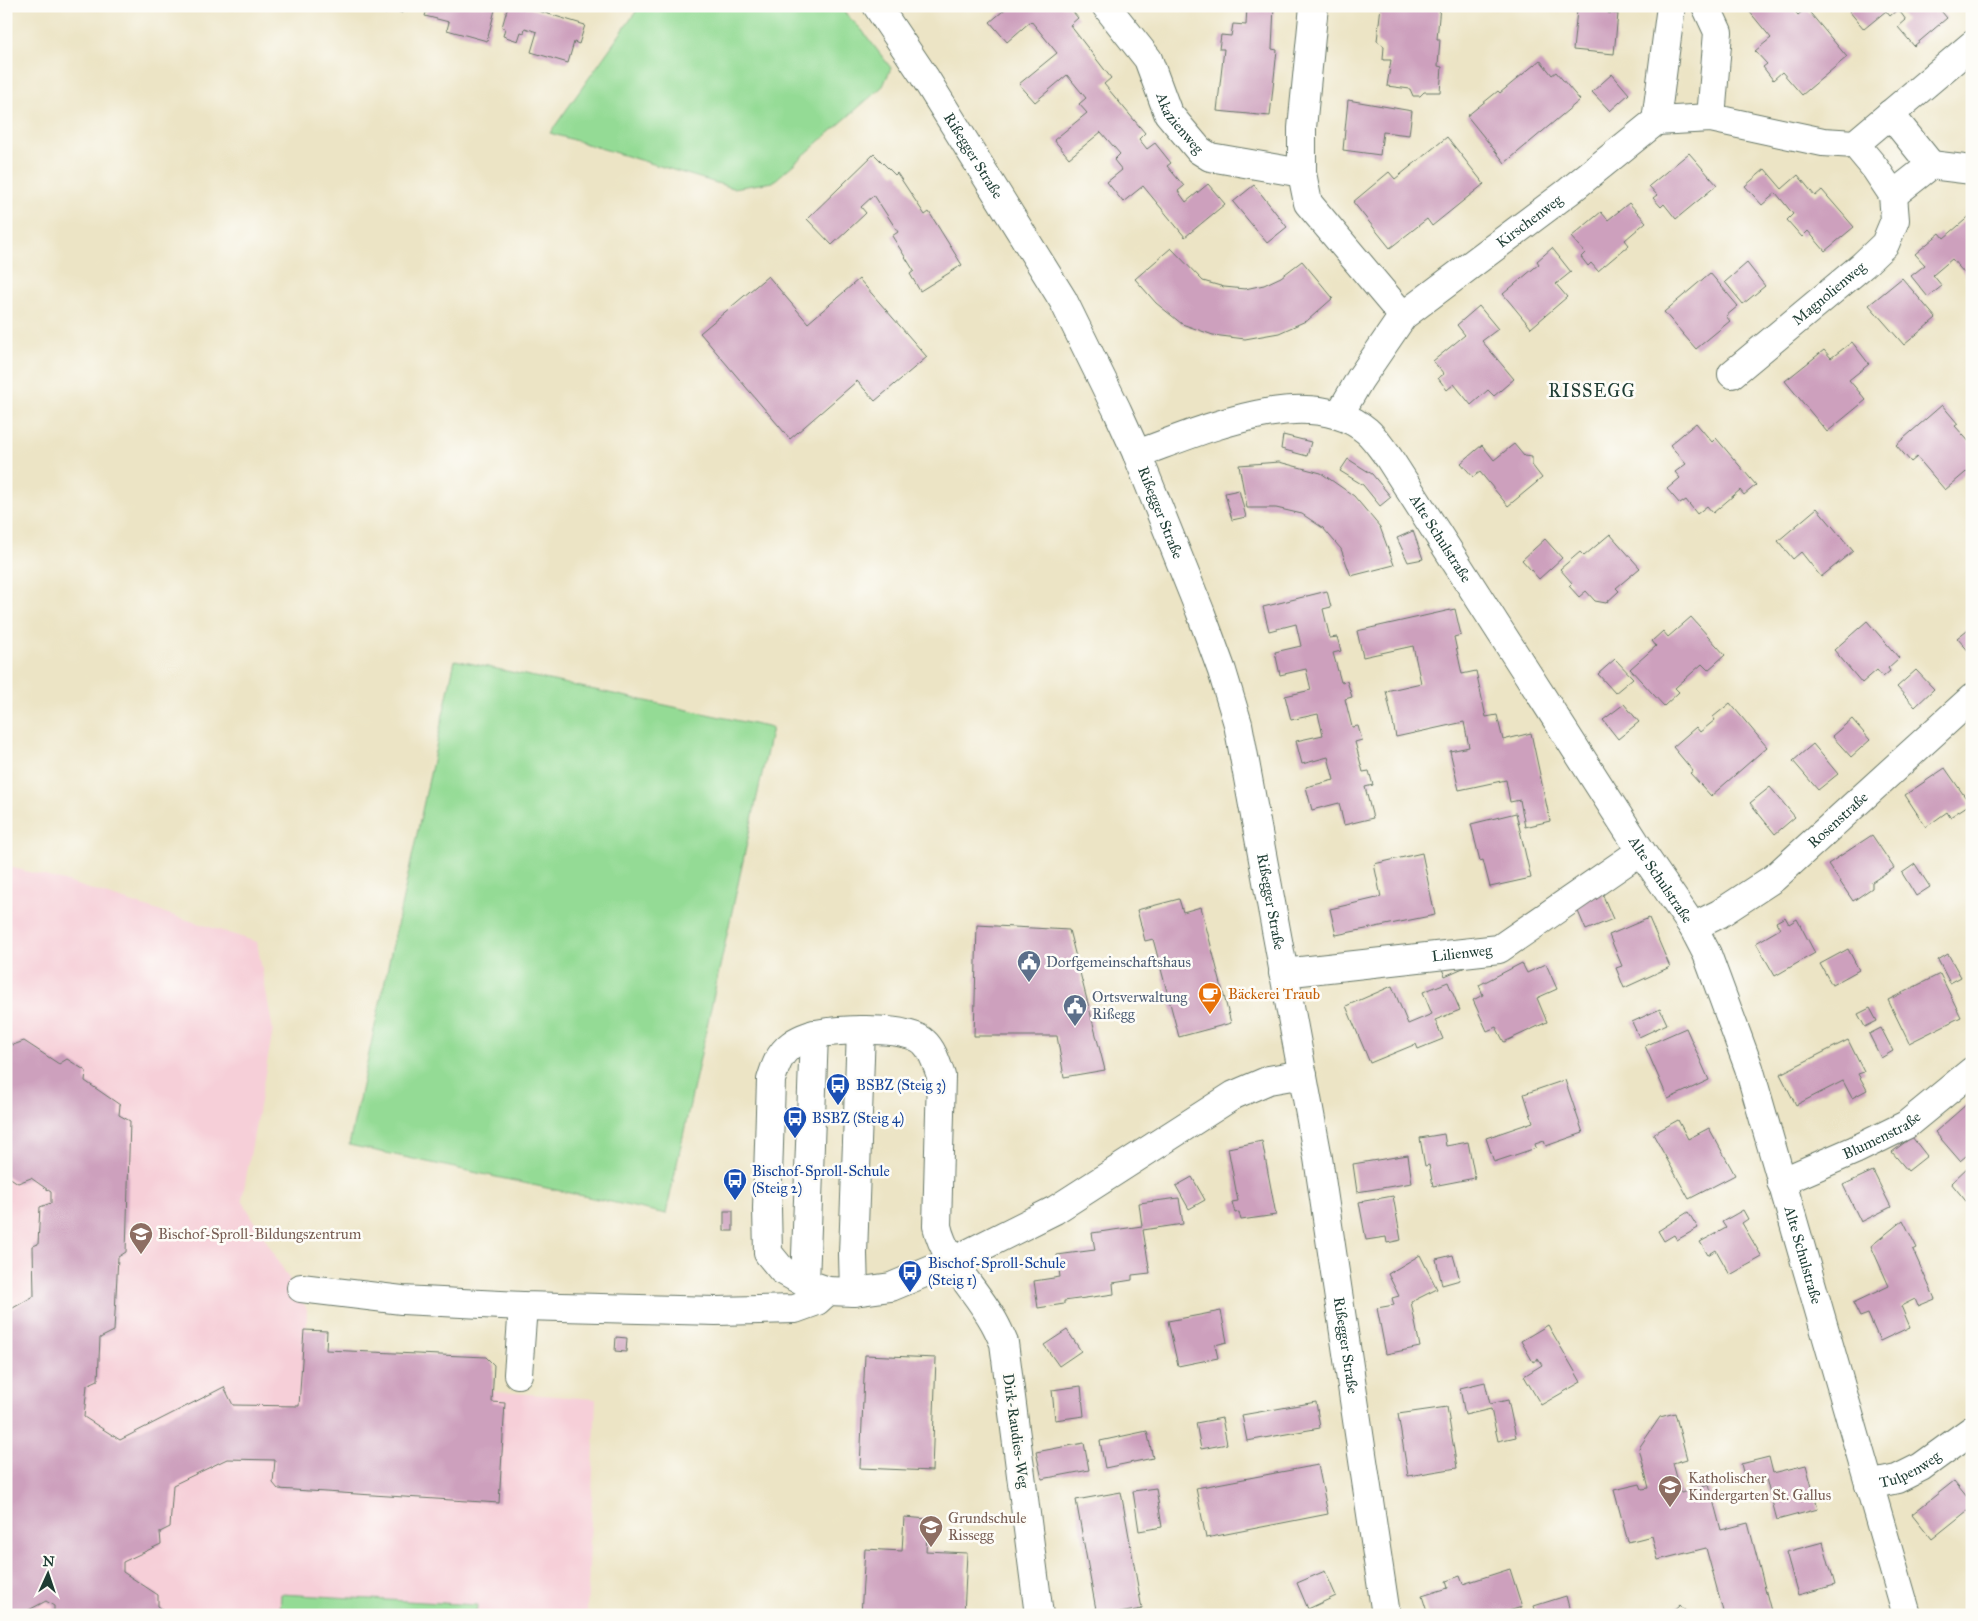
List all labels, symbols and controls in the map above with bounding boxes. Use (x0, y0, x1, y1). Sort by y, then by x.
street label: Akazienweg (1152, 89, 1208, 158)
street label: Rißegger Straße (940, 109, 1007, 202)
street label: Kirschenweg (1493, 190, 1567, 252)
street label: Magnolienweg (1789, 257, 1870, 329)
district label: RISSEGG (1548, 380, 1636, 402)
street label: Rißegger Straße (1134, 464, 1187, 561)
street label: Alte Schulstraße (1405, 490, 1475, 586)
street label: Rosenstraße (1804, 788, 1872, 852)
street label: Alte Schulstraße (1624, 832, 1697, 926)
street label: Rißegger Straße (1253, 852, 1288, 951)
street label: Lilienweg (1431, 941, 1494, 965)
public building icon: Dorfgemeinschaftshaus (1016, 949, 1042, 983)
place label: Dorfgemeinschaftshaus (1046, 953, 1191, 971)
cafe icon: Bäckerei Traub (1197, 981, 1223, 1015)
place label: Bäckerei Traub (1228, 985, 1320, 1003)
place label: Ortsverwaltung Rißegg (1092, 988, 1188, 1023)
public building icon: Ortsverwaltung Rißegg (1062, 993, 1088, 1027)
bus stop icon: BSBZ (Steig 3) (825, 1072, 851, 1106)
place label: BSBZ (Steig 3) (856, 1076, 946, 1095)
bus stop icon: BSBZ (Steig 4) (782, 1105, 808, 1139)
street label: Blumenstraße (1840, 1108, 1924, 1163)
place label: BSBZ (Steig 4) (812, 1109, 904, 1128)
place label: Bischof-Sproll-Schule (Steig 2) (752, 1162, 890, 1198)
bus stop icon: Bischof-Sproll-Schule (Steig 2) (722, 1167, 748, 1201)
street label: Alte Schulstraße (1780, 1203, 1826, 1306)
school or university icon: Bischof-Sproll-Bildungszentrum (128, 1221, 154, 1255)
place label: Bischof-Sproll-Bildungszentrum (158, 1225, 362, 1243)
place label: Bischof-Sproll-Schule (Steig 1) (928, 1254, 1066, 1290)
bus stop icon: Bischof-Sproll-Schule (Steig 1) (897, 1259, 923, 1293)
street label: Rißegger Straße (1330, 1296, 1362, 1395)
street label: Dirk-Raudies-Weg (999, 1372, 1033, 1491)
street label: Tulpenweg (1877, 1446, 1945, 1492)
place label: Katholischer Kindergarten St. Gallus (1688, 1469, 1831, 1504)
school or university icon: Katholischer Kindergarten St. Gallus (1657, 1474, 1683, 1508)
place label: Grundschule Rissegg (948, 1509, 1027, 1544)
school or university icon: Grundschule Rissegg (918, 1514, 944, 1548)
north arrow (22, 1548, 72, 1598)
text: N (42, 1553, 55, 1570)

